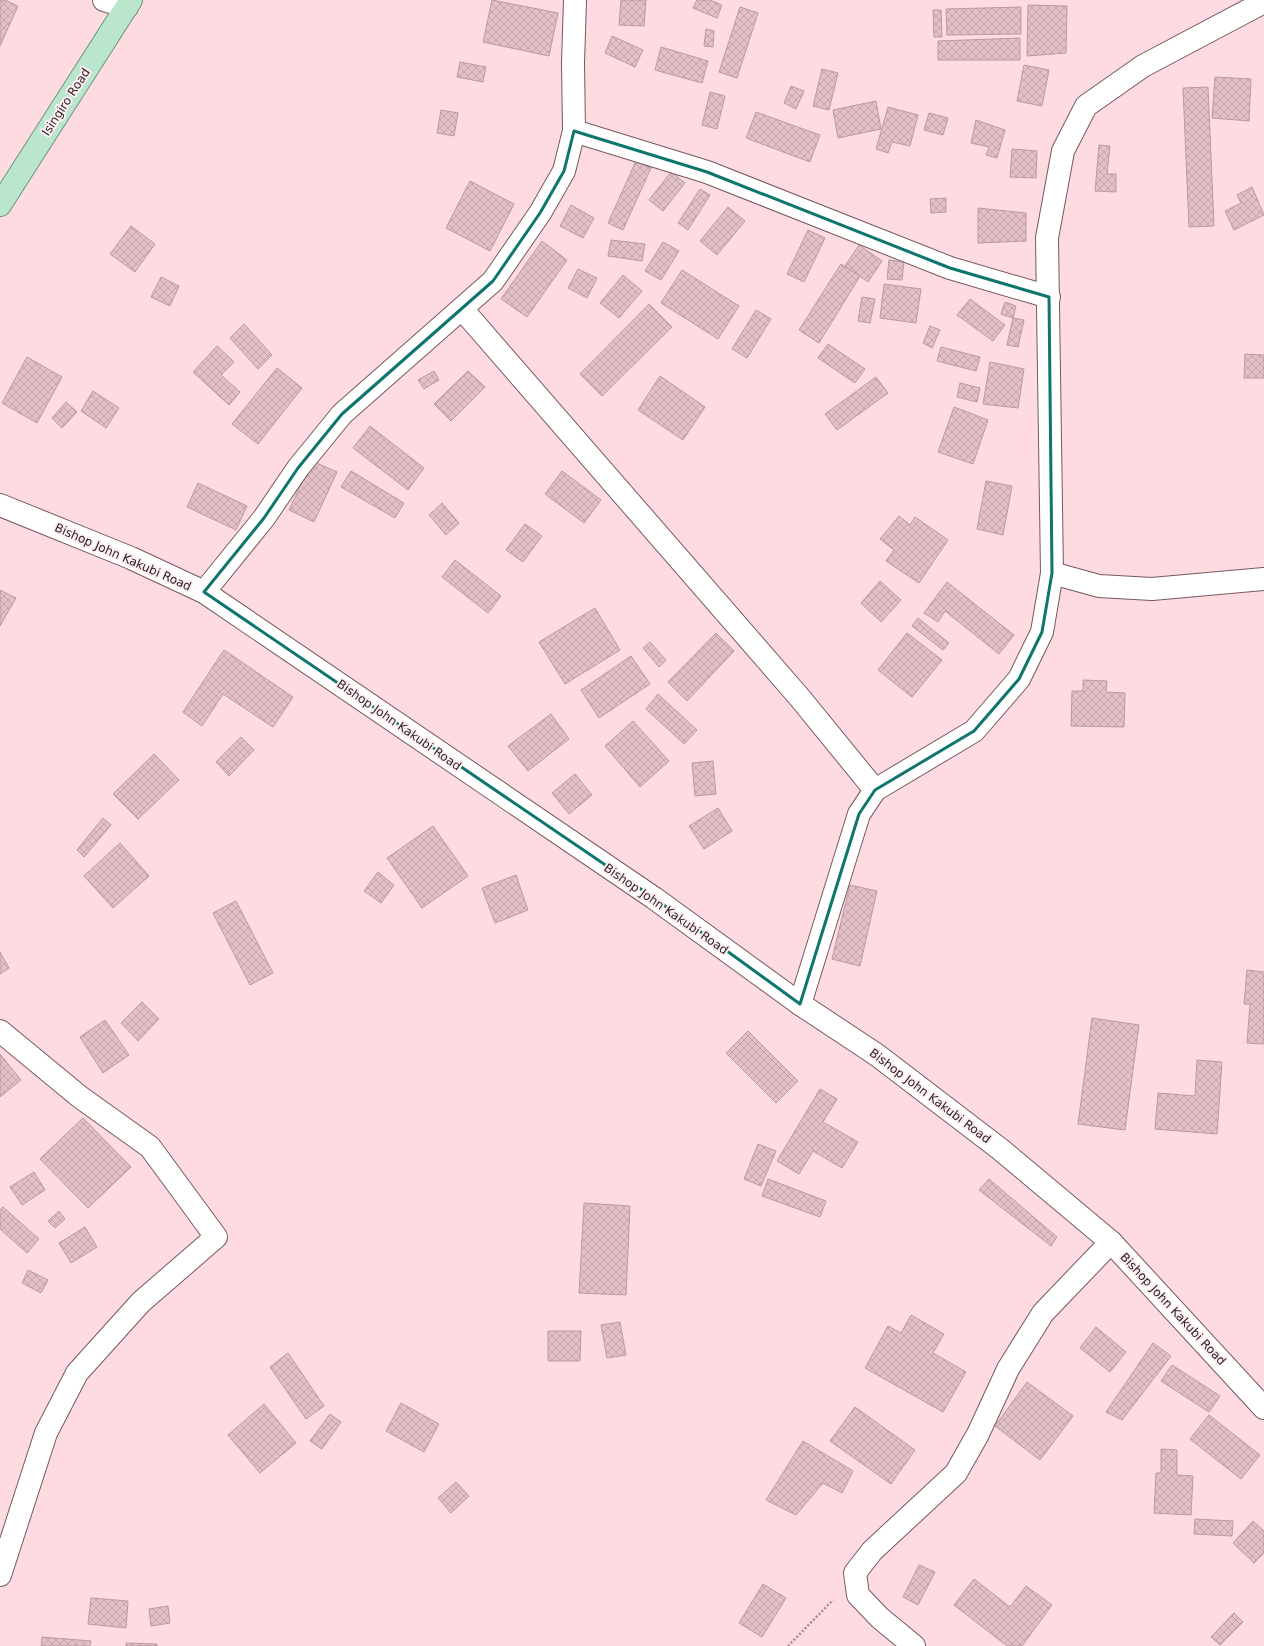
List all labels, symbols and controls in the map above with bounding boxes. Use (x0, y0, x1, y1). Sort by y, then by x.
street label: Isingiro Road (39, 66, 93, 138)
street label: Bishop John Kakubi Road (52, 520, 194, 594)
street label: Bishop John Kakubi Road (334, 677, 464, 773)
street label: Bishop John Kakubi Road (601, 861, 731, 957)
street label: Bishop John Kakubi Road (867, 1046, 993, 1146)
street label: Bishop John Kakubi Road (1117, 1250, 1229, 1368)

